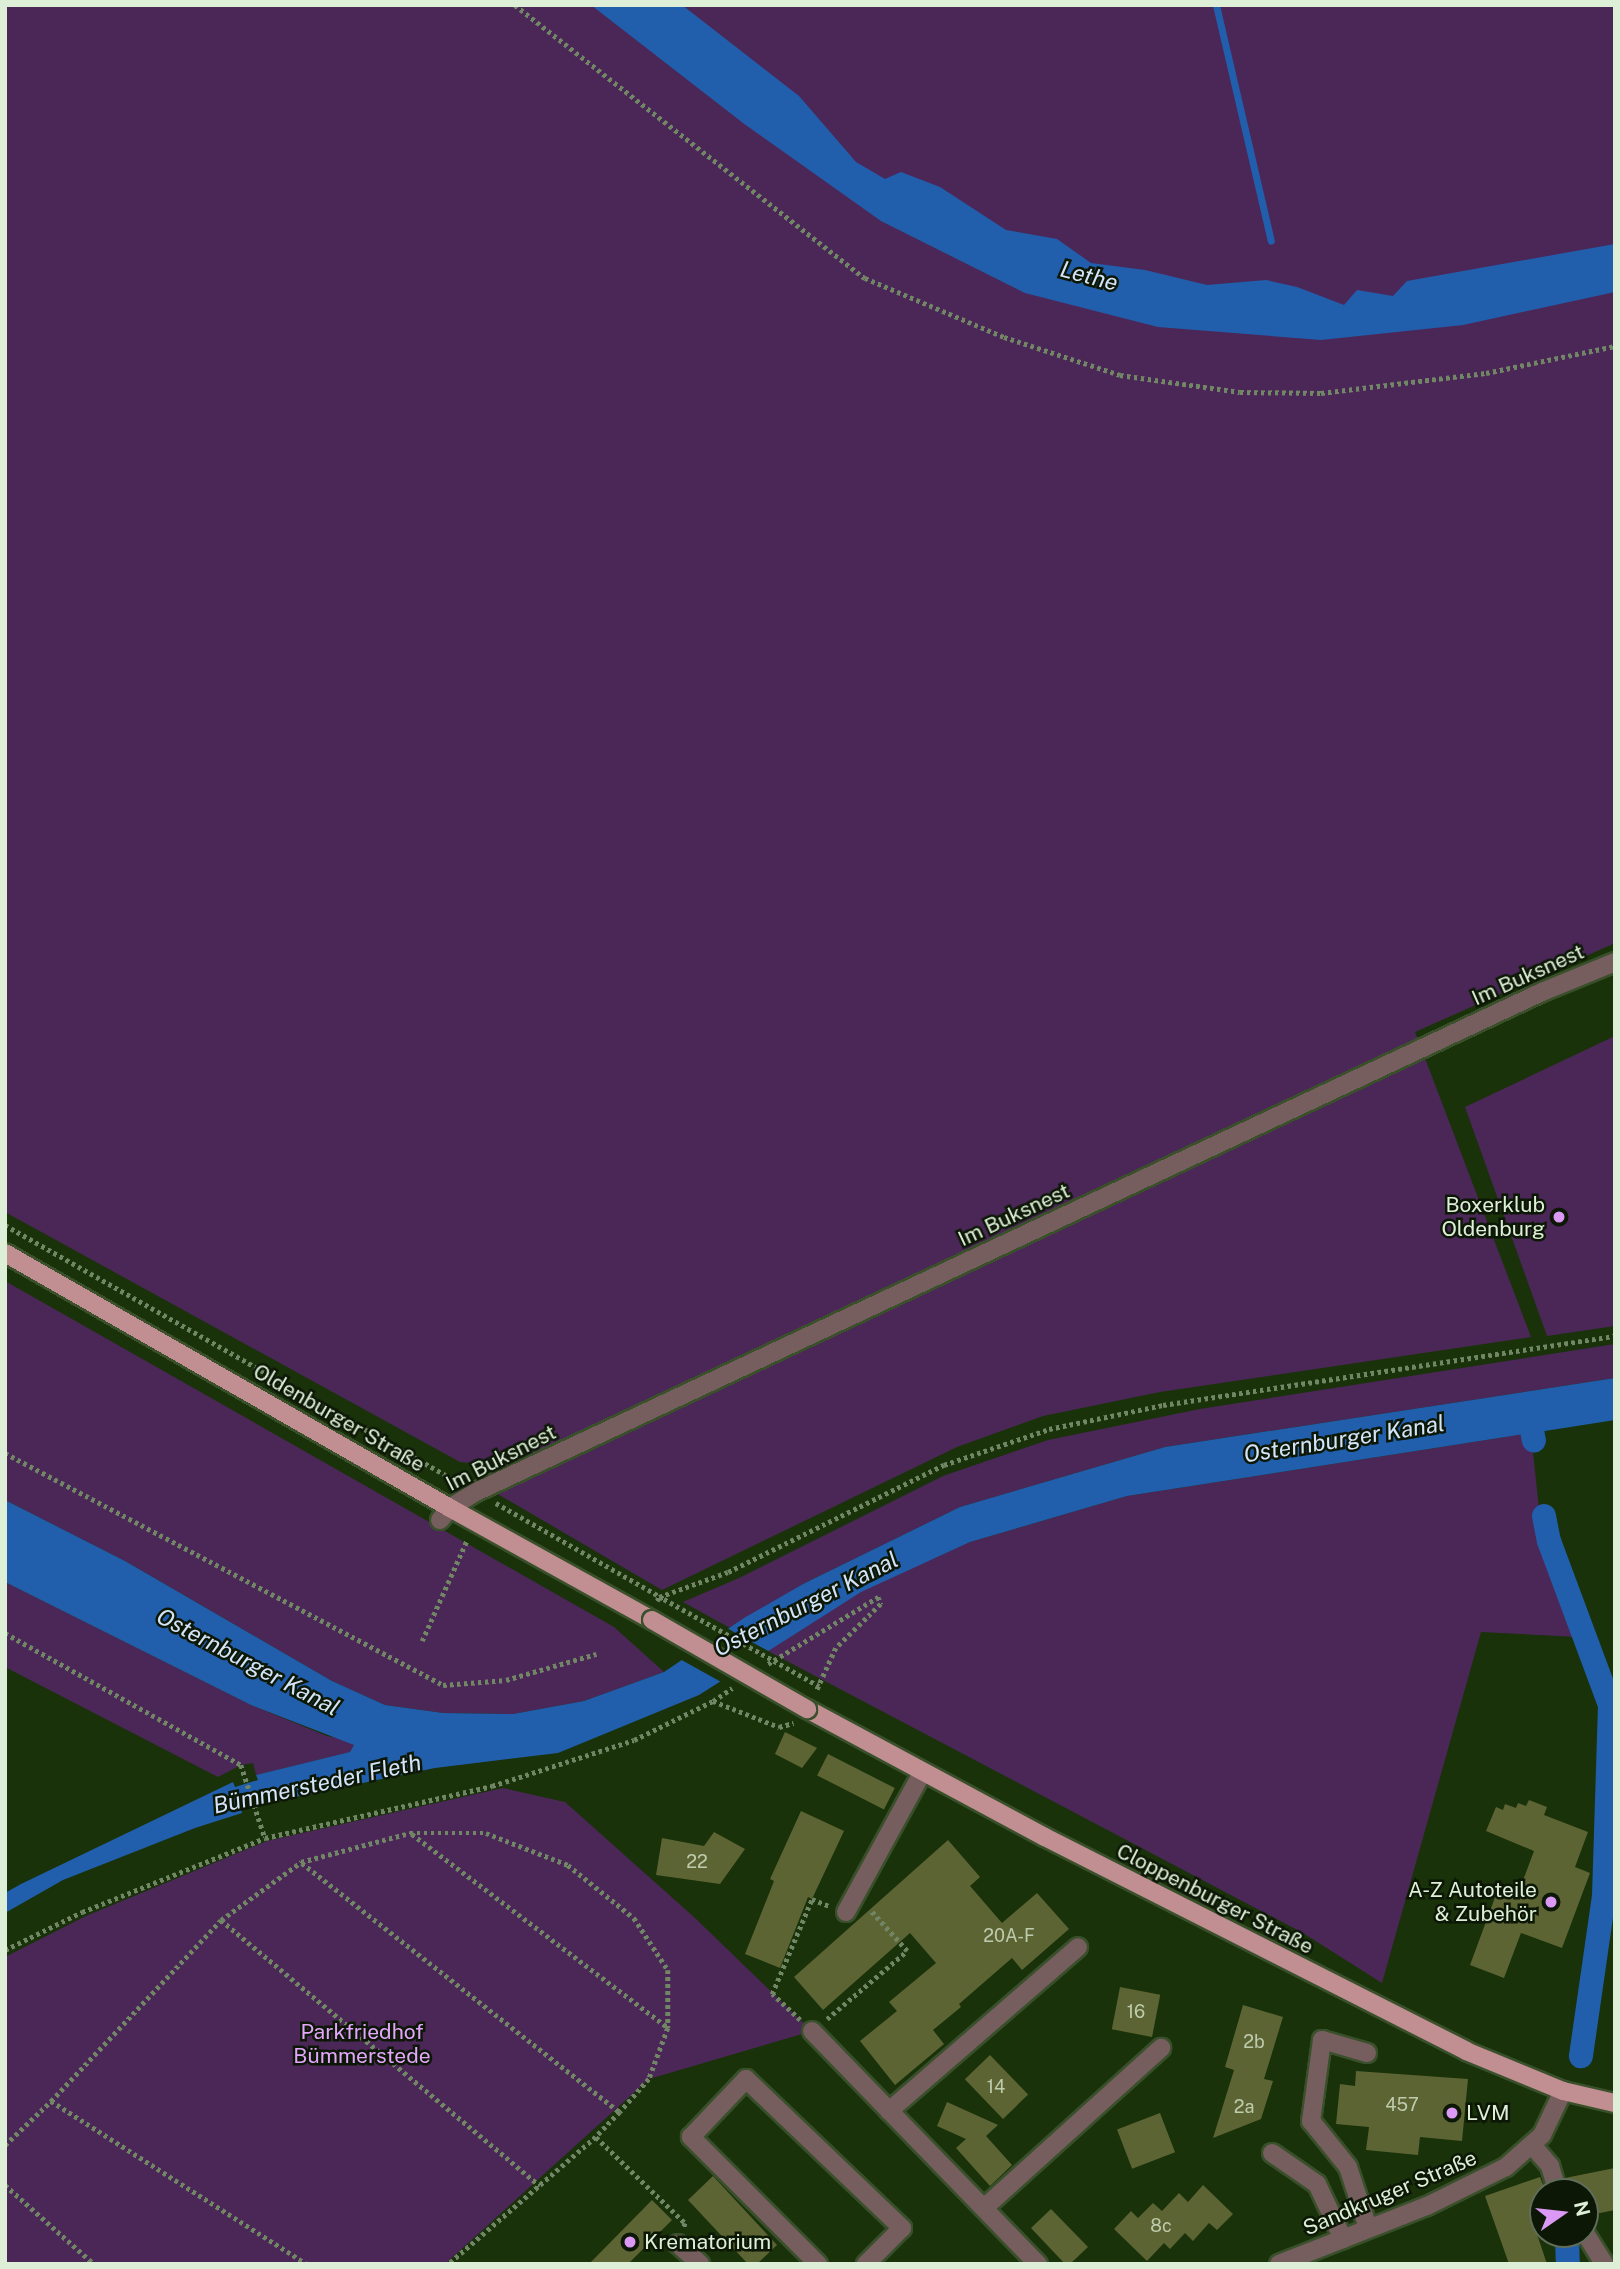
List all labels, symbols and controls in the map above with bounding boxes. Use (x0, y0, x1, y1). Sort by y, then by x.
water label: Lethe (1057, 255, 1121, 297)
street label: Im Buksnest (1468, 939, 1588, 1011)
street label: Im Buksnest (954, 1178, 1074, 1252)
place label: Boxerklub Oldenburg (1442, 1192, 1545, 1242)
marker: Boxerklub Oldenburg (1551, 1209, 1567, 1225)
street label: Oldenburger Straße (249, 1359, 429, 1477)
water label: Osternburger Kanal (1242, 1409, 1446, 1469)
street label: Im Buksnest (442, 1419, 560, 1497)
water label: Osternburger Kanal (709, 1546, 903, 1662)
water label: Osternburger Kanal (152, 1602, 344, 1722)
water label: Bümmersteder Fleth (210, 1748, 424, 1820)
street label: Cloppenburger Straße (1112, 1838, 1318, 1960)
house number: 22 (686, 1851, 708, 1873)
place label: A-Z Autoteile & Zubehör (1408, 1877, 1537, 1927)
marker: A-Z Autoteile & Zubehör (1543, 1894, 1559, 1910)
house number: 20A-F (983, 1925, 1035, 1947)
house number: 16 (1127, 2001, 1145, 2023)
park label: Parkfriedhof Bümmerstede (293, 2019, 431, 2069)
house number: 2b (1243, 2031, 1265, 2053)
house number: 14 (987, 2076, 1005, 2098)
house number: 457 (1385, 2094, 1419, 2116)
house number: 2a (1234, 2096, 1254, 2118)
place label: LVM (1466, 2100, 1509, 2126)
marker: LVM (1444, 2105, 1460, 2121)
street label: Sandkruger Straße (1299, 2145, 1481, 2241)
north arrow (1529, 2178, 1599, 2248)
text: N (1570, 2199, 1595, 2218)
house number: 8c (1150, 2215, 1172, 2237)
place label: Krematorium (644, 2229, 771, 2255)
marker: Krematorium (622, 2234, 638, 2250)

